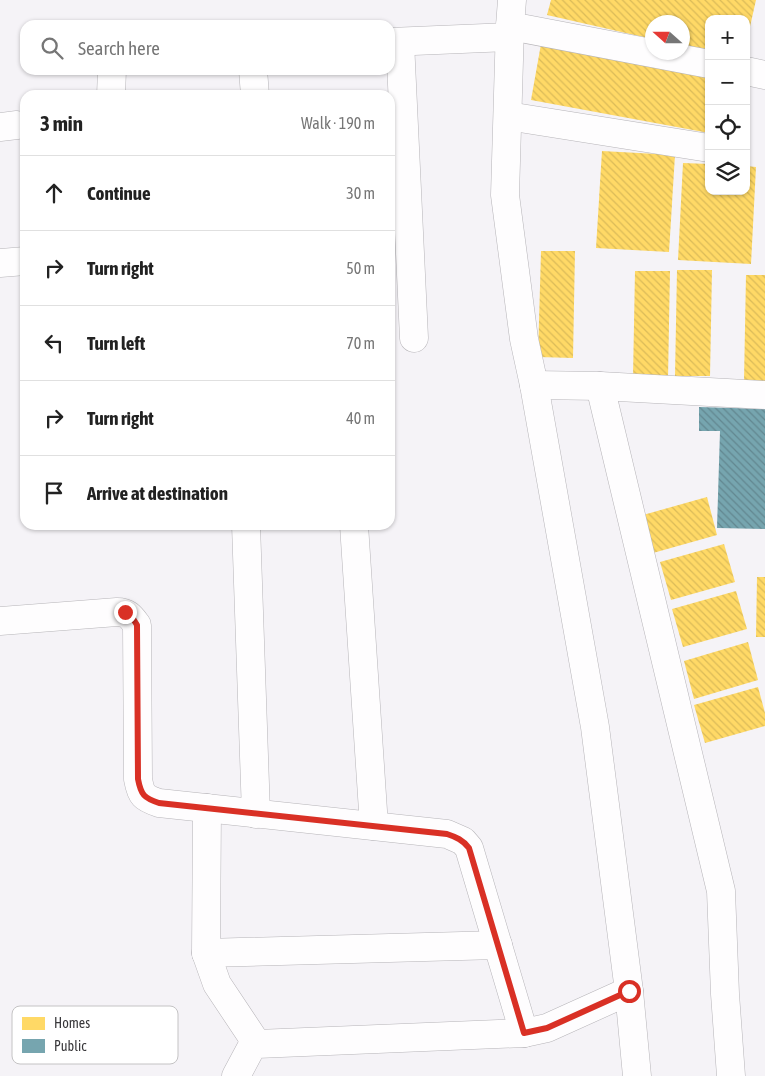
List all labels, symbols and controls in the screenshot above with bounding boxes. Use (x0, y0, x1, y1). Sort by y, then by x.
north arrow (645, 15, 690, 60)
map controls (705, 15, 750, 195)
button: + (705, 15, 750, 60)
search box (20, 20, 395, 75)
icon: search (38, 34, 66, 62)
text: Search here (78, 37, 160, 59)
button: − (705, 60, 750, 105)
button: locate (705, 105, 750, 150)
text: 3 min (40, 111, 83, 135)
text: Walk · 190 m (301, 114, 375, 132)
button: layers (705, 150, 750, 195)
icon: ahead (40, 179, 68, 207)
text: Continue (87, 182, 151, 204)
text: 30 m (346, 184, 375, 202)
icon: right (40, 254, 68, 282)
text: Turn right (87, 257, 154, 279)
text: 50 m (346, 259, 375, 277)
icon: left (40, 329, 68, 357)
text: Turn left (87, 332, 145, 354)
text: 70 m (346, 334, 375, 352)
icon: right (40, 404, 68, 432)
text: Turn right (87, 407, 154, 429)
text: 40 m (346, 409, 375, 427)
icon: arrive (40, 479, 68, 507)
text: Arrive at destination (87, 482, 228, 504)
route end (114, 601, 137, 624)
route start (618, 980, 641, 1003)
legend (12, 1006, 178, 1064)
text: Homes (54, 1015, 90, 1031)
text: Public (54, 1038, 87, 1054)

